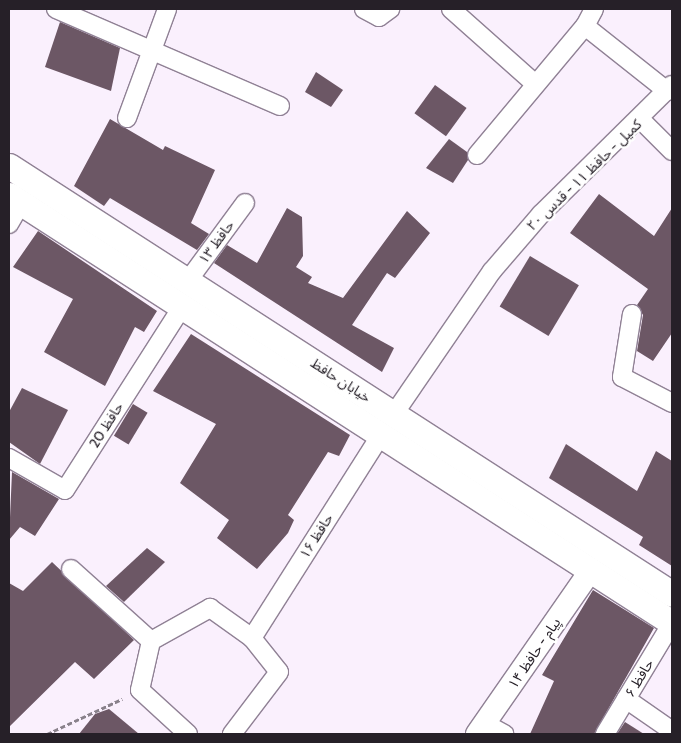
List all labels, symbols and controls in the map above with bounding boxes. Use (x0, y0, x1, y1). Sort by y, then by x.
street label: کمیل - حافظ ۱۱ - قدس ۲۰ (523, 116, 645, 234)
street label: حافظ ۱۳ (195, 217, 237, 267)
street label: خیابان حافظ (308, 354, 374, 406)
street label: حافظ 20 (86, 399, 126, 451)
street label: حافظ ۱۶ (296, 511, 336, 561)
street label: پیام - حافظ ۱۴ (504, 614, 564, 692)
street label: حافظ ۶ (621, 656, 657, 700)

